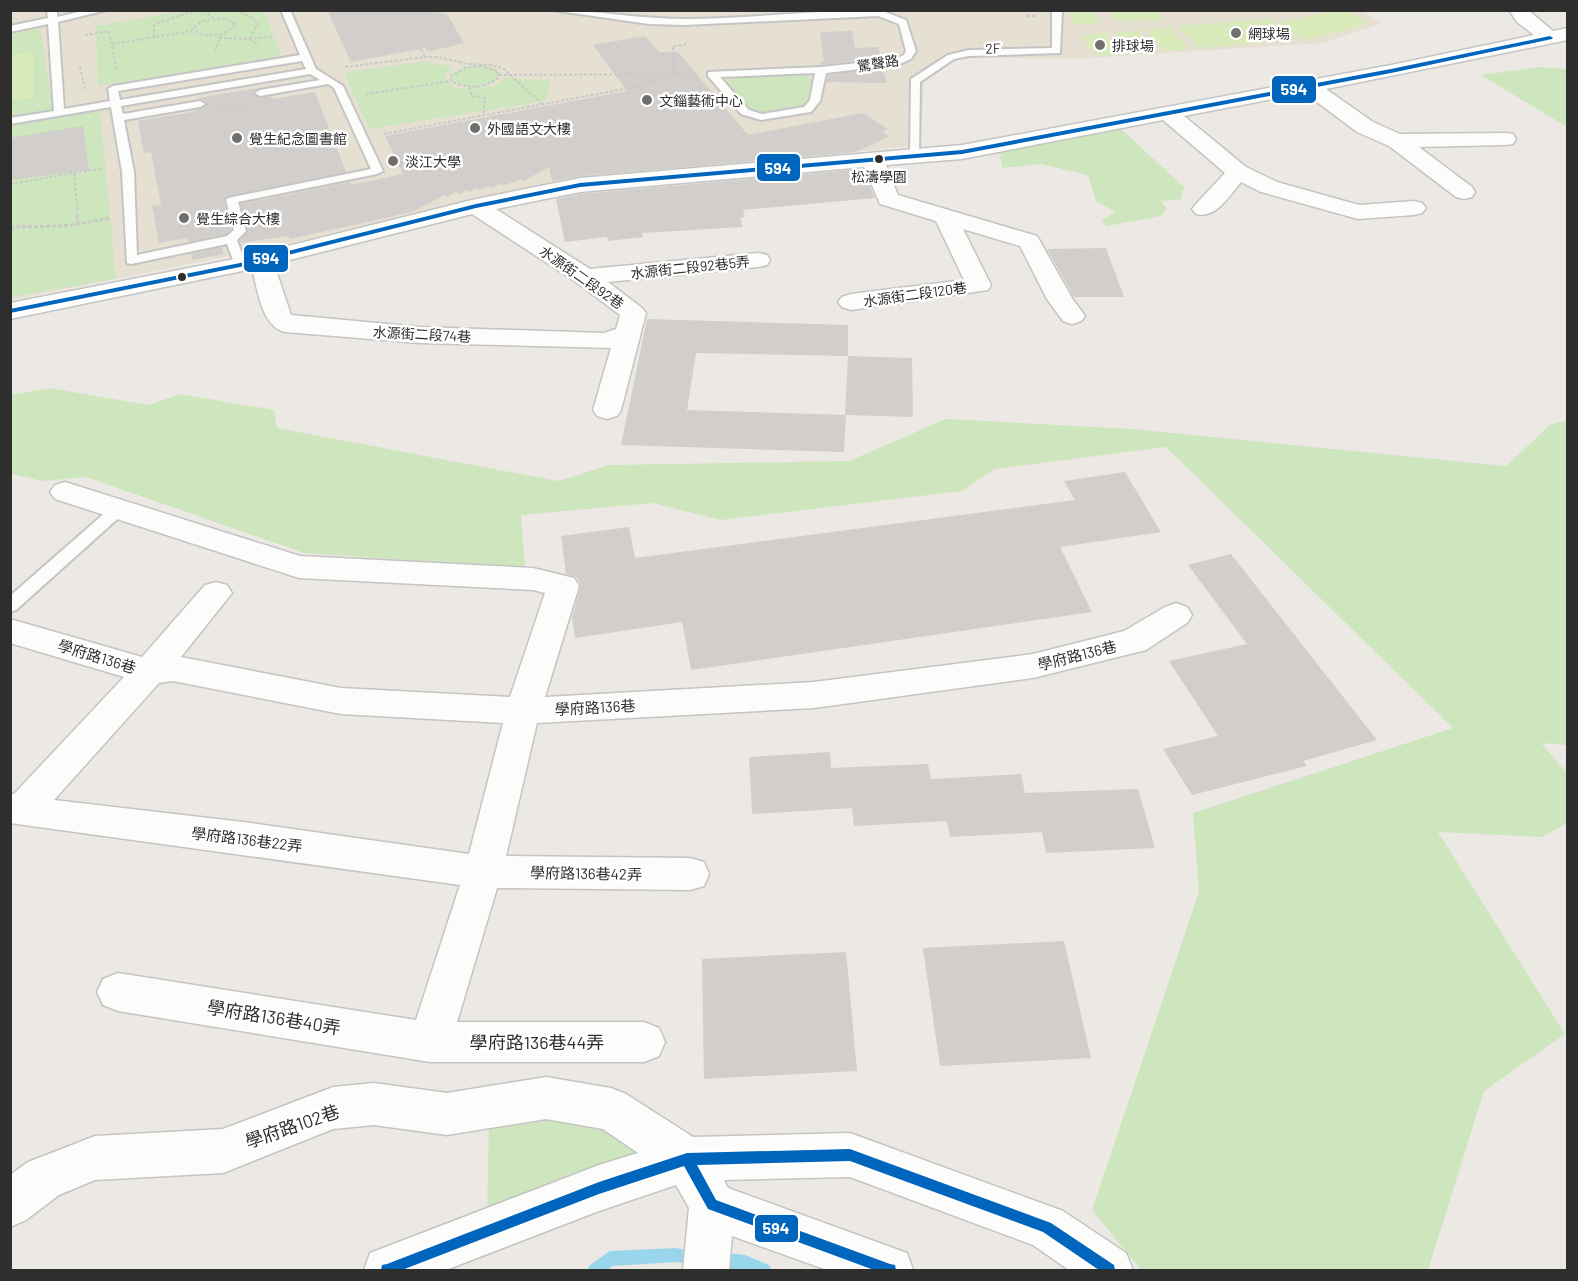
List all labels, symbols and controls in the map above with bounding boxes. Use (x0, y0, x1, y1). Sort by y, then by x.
place label: 網球場 (1248, 25, 1290, 42)
marker: 網球場 (1229, 26, 1243, 40)
place label: 排球場 (1112, 37, 1154, 54)
marker: 排球場 (1093, 38, 1107, 52)
street label: 2F (985, 39, 1001, 57)
street label: 驚聲路 (856, 51, 900, 75)
line badge: 594 (1271, 75, 1317, 104)
text: 594 (1281, 79, 1307, 98)
place label: 文錙藝術中心 (659, 92, 743, 109)
marker: 文錙藝術中心 (640, 93, 654, 107)
place label: 外國語文大樓 (487, 120, 571, 137)
marker: 外國語文大樓 (468, 121, 482, 135)
place label: 覺生紀念圖書館 (249, 130, 347, 147)
marker: 覺生紀念圖書館 (230, 131, 244, 145)
place label: 淡江大學 (405, 153, 461, 170)
line badge: 594 (756, 153, 801, 182)
marker: 松濤學園 (873, 153, 885, 165)
marker: 淡江大學 (386, 154, 400, 168)
text: 594 (765, 158, 791, 177)
place label: 松濤學園 (851, 168, 907, 185)
place label: 覺生綜合大樓 (196, 210, 280, 227)
marker: 覺生綜合大樓 (177, 211, 191, 225)
street label: 水源街二段92巷 (537, 242, 627, 312)
line badge: 594 (243, 244, 289, 273)
text: 594 (253, 248, 279, 267)
street label: 水源街二段92巷5弄 (629, 252, 751, 282)
unlabelled marker (176, 271, 188, 283)
street label: 水源街二段120巷 (862, 278, 968, 310)
street label: 水源街二段74巷 (372, 323, 472, 345)
street label: 學府路136巷 (56, 636, 138, 676)
street label: 學府路136巷 (1036, 637, 1118, 673)
street label: 學府路136巷 (554, 696, 636, 718)
street label: 學府路136巷22弄 (190, 823, 304, 855)
street label: 學府路136巷42弄 (530, 863, 642, 883)
street label: 學府路136巷40弄 (206, 996, 342, 1038)
street label: 學府路136巷44弄 (470, 1031, 604, 1053)
street label: 學府路102巷 (242, 1100, 342, 1152)
line badge: 594 (754, 1214, 799, 1243)
text: 594 (763, 1218, 789, 1237)

